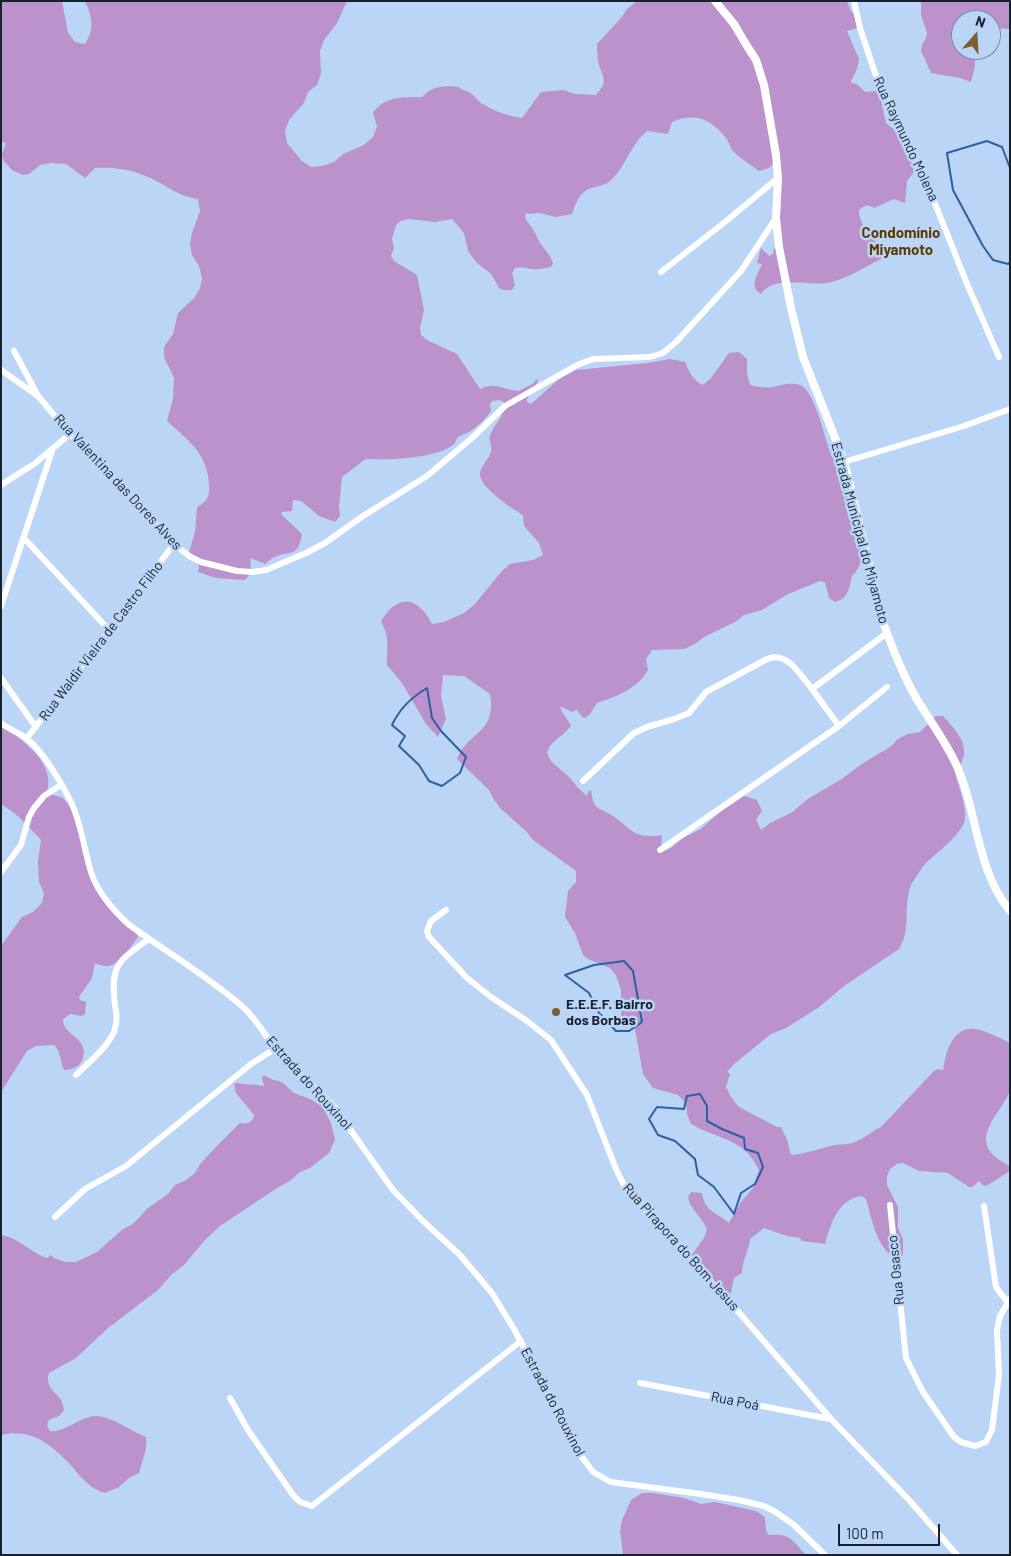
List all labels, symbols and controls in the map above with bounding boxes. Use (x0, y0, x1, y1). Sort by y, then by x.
north arrow (951, 10, 1001, 60)
text: N (974, 12, 988, 31)
street label: Rua Raymundo Molena (870, 74, 942, 204)
district label: Condomínio Miyamoto (862, 224, 940, 259)
street label: Rua Valentina das Dores Alves (51, 411, 185, 553)
street label: Estrada Municipal do Miyamoto (828, 440, 892, 626)
street label: Rua Waldir Vieira de Castro Filho (35, 558, 167, 724)
place label: E.E.E.F. Bairro dos Borbas (566, 996, 653, 1028)
marker: E.E.E.F. Bairro dos Borbas (550, 1006, 562, 1018)
street label: Estrada do Rouxinol (262, 1033, 356, 1133)
street label: Rua Pirapora do Bom Jesus (619, 1180, 743, 1314)
street label: Rua Osasco (884, 1234, 908, 1306)
street label: Estrada do Rouxinol (517, 1345, 589, 1459)
street label: Rua Poá (709, 1388, 761, 1414)
scale bar (841, 1514, 944, 1546)
text: 100 m (846, 1524, 884, 1542)

